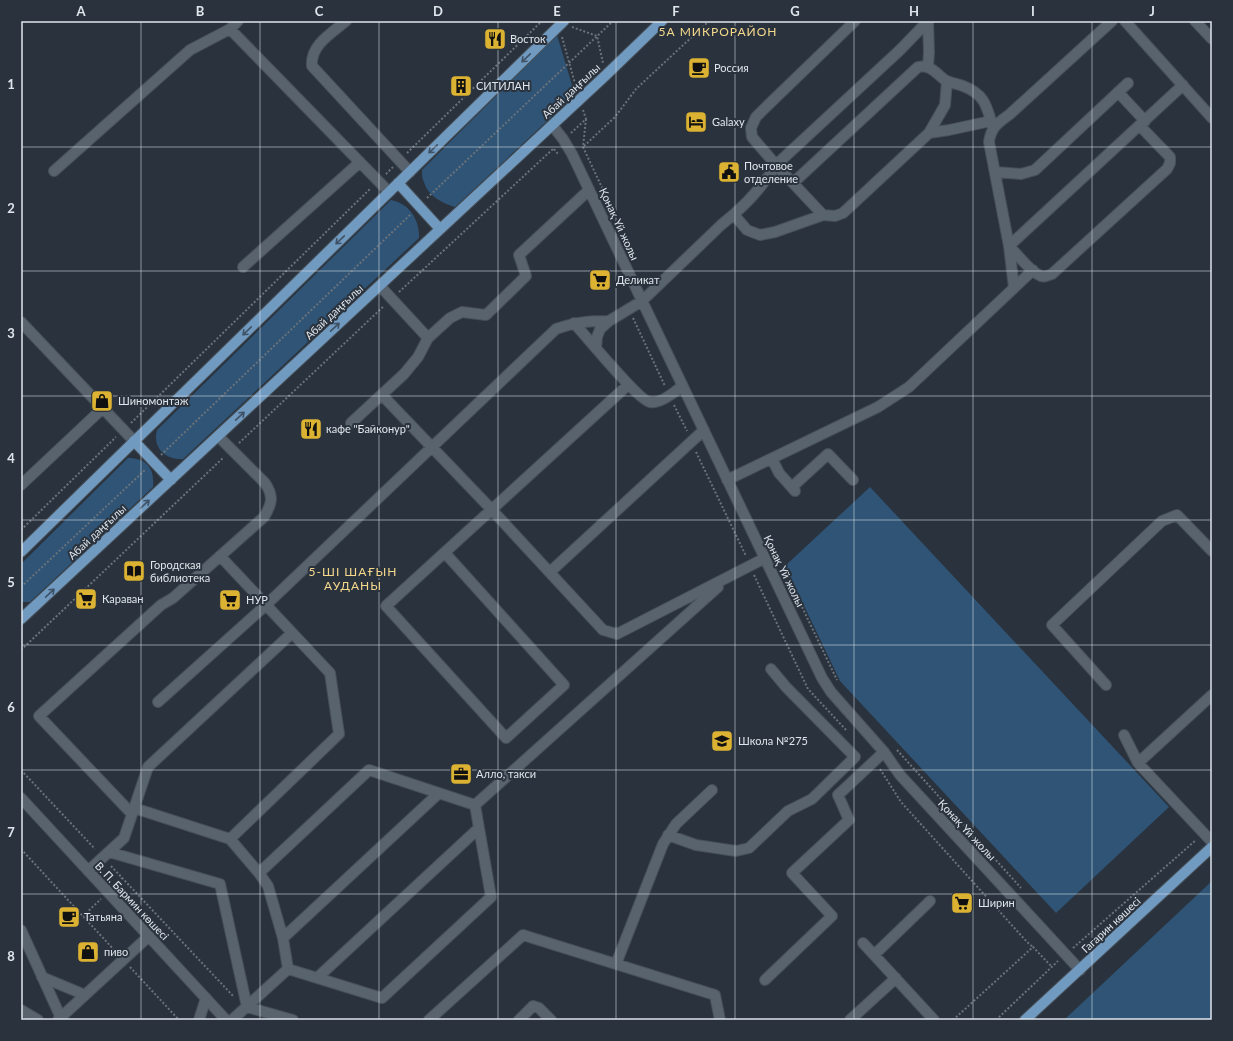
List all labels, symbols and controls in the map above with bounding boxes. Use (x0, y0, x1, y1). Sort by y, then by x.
text: A (75, 3, 86, 19)
text: B (196, 3, 205, 19)
text: C (315, 3, 324, 19)
text: D (433, 3, 443, 19)
text: E (553, 3, 561, 19)
text: F (672, 3, 680, 19)
text: G (790, 3, 800, 19)
text: H (909, 3, 919, 19)
text: I (1031, 3, 1035, 19)
text: J (1149, 3, 1155, 19)
district label: 5А МИКРОРАЙОН (659, 24, 777, 39)
restaurant icon: Восток (482, 26, 508, 52)
place label: Восток (510, 32, 546, 45)
one-way arrow (521, 53, 531, 63)
cafe icon: Россия (686, 55, 712, 81)
street label: Абай даңғылы (539, 60, 602, 121)
place label: Россия (714, 61, 749, 74)
building icon: СИТИЛАН (448, 73, 474, 99)
text: 1 (7, 76, 15, 92)
place label: СИТИЛАН (476, 79, 530, 92)
hotel icon: Galaxy (683, 109, 709, 135)
place label: Galaxy (712, 115, 745, 128)
one-way arrow (428, 144, 438, 154)
public building icon: Почтовое отделение (716, 159, 742, 185)
place label: Почтовое отделение (744, 159, 798, 185)
street label: Қонақ Үй жолы (597, 186, 642, 262)
text: 2 (7, 200, 15, 216)
one-way arrow (335, 235, 345, 245)
supermarket icon: Деликат (587, 267, 613, 293)
place label: Деликат (616, 273, 660, 286)
street label: Абай даңғылы (302, 281, 365, 342)
one-way arrow (330, 322, 340, 332)
text: 3 (7, 325, 15, 341)
one-way arrow (242, 326, 252, 336)
shop icon: Шиномонтаж (89, 388, 115, 414)
place label: Шиномонтаж (118, 394, 189, 407)
one-way arrow (235, 411, 245, 420)
restaurant icon: кафе "Байконур" (298, 416, 324, 442)
place label: кафе "Байконур" (326, 422, 410, 435)
text: 4 (7, 450, 15, 466)
one-way arrow (140, 499, 150, 509)
street label: Абай даңғылы (65, 501, 128, 562)
street label: Қонақ Үй жолы (761, 533, 807, 609)
library icon: Городская библиотека (121, 558, 147, 584)
place label: Городская библиотека (150, 558, 210, 584)
district label: 5-ШІ ШАҒЫН АУДАНЫ (309, 564, 397, 593)
text: 5 (7, 574, 15, 590)
supermarket icon: Караван (73, 586, 99, 612)
supermarket icon: НУР (217, 587, 243, 613)
one-way arrow (44, 588, 55, 597)
place label: Караван (102, 592, 144, 605)
place label: НУР (246, 593, 268, 606)
text: 6 (7, 699, 15, 715)
school or university icon: Школа №275 (709, 728, 735, 754)
place label: Школа №275 (738, 734, 808, 747)
office icon: Алло, такси (448, 761, 474, 787)
place label: Алло, такси (476, 767, 536, 780)
street label: Қонақ Үй жолы (936, 797, 999, 863)
text: 7 (7, 824, 15, 840)
street label: В. П. Бармин көшесі (93, 859, 172, 943)
supermarket icon: Ширин (949, 890, 975, 916)
street label: Гагарин көшесі (1079, 894, 1143, 955)
place label: Ширин (978, 896, 1015, 909)
cafe icon: Татьяна (56, 904, 82, 930)
place label: Татьяна (84, 910, 122, 923)
shop icon: пиво (75, 939, 101, 965)
place label: пиво (104, 945, 128, 958)
text: 8 (7, 948, 15, 964)

